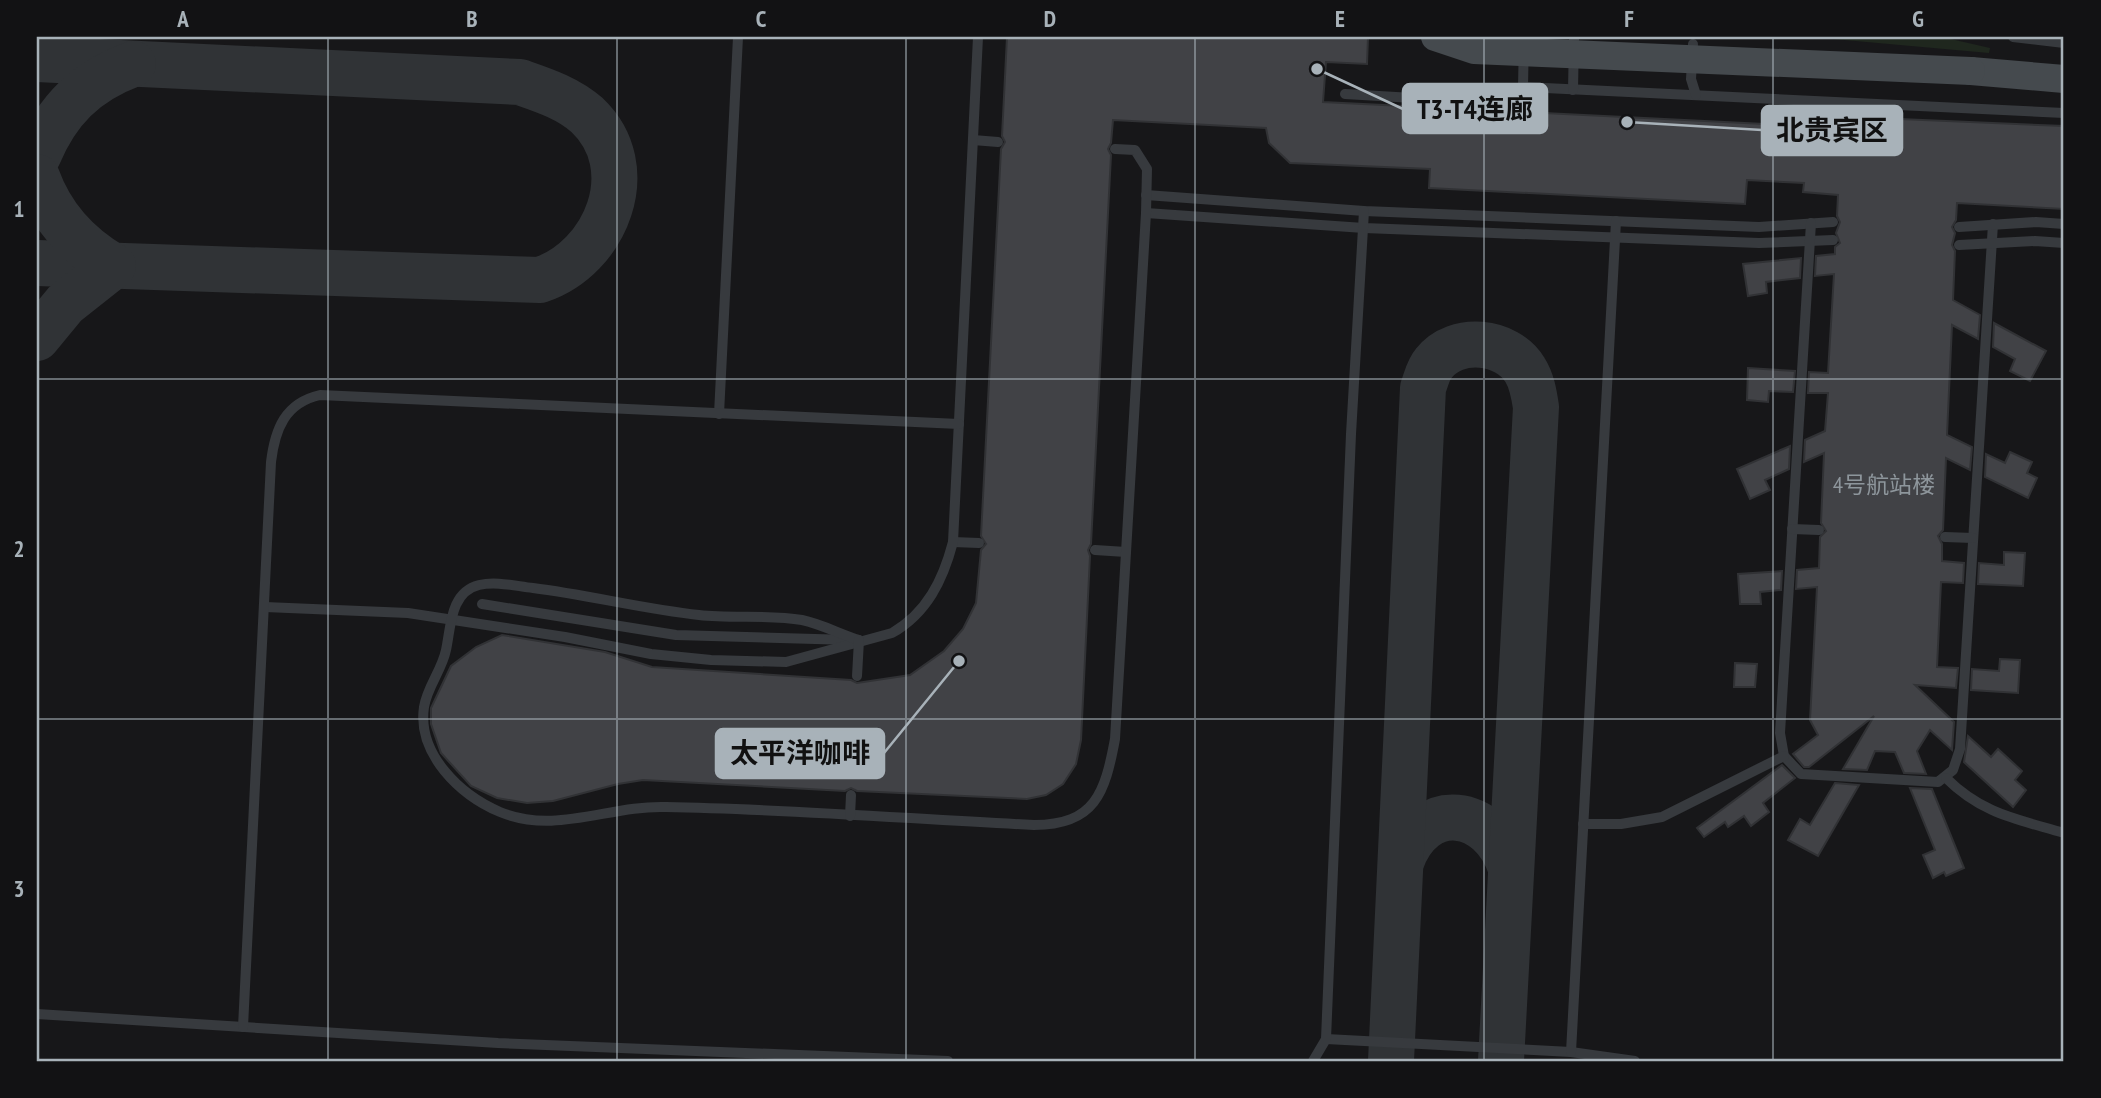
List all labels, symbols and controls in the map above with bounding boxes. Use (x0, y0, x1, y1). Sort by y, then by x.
text: A (176, 4, 189, 33)
text: B (466, 4, 478, 33)
text: C (756, 4, 767, 33)
text: D (1044, 4, 1056, 33)
text: E (1335, 4, 1345, 33)
text: F (1624, 4, 1634, 33)
text: G (1912, 4, 1924, 33)
callout: T3-T4连廊 (1403, 84, 1547, 133)
text: T3-T4连廊 (1417, 90, 1533, 127)
callout: 北贵宾区 (1762, 106, 1902, 155)
text: 北贵宾区 (1776, 111, 1888, 148)
text: 1 (14, 194, 25, 223)
house number: 4号航站楼 (1833, 470, 1935, 499)
text: 2 (14, 534, 25, 563)
callout: 太平洋咖啡 (716, 729, 884, 778)
text: 太平洋咖啡 (730, 734, 870, 771)
text: 3 (14, 874, 25, 903)

